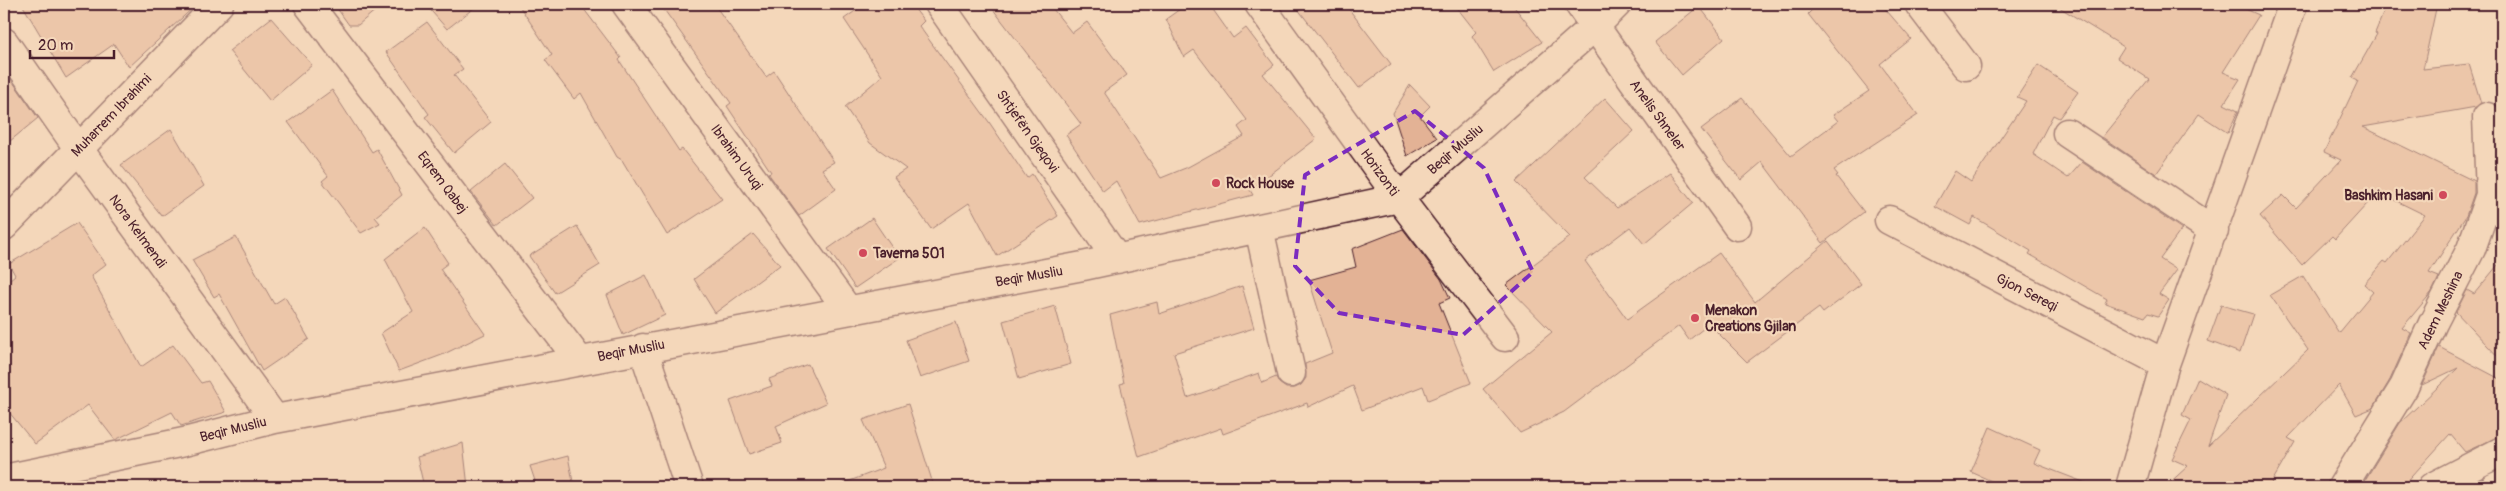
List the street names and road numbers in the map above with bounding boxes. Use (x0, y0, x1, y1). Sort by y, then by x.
street label: Muharrem Ibrahimi (68, 70, 155, 160)
street label: Anelis Shneler (1626, 76, 1689, 154)
street label: Shtjefën Gjeqovi (993, 87, 1063, 176)
street label: Ibrahim Uruqi (707, 121, 766, 194)
street label: Beqir Musliu (1424, 121, 1487, 178)
street label: Horizonti (1357, 145, 1403, 200)
street label: Eqrem Qabej (414, 148, 471, 217)
street label: Nora Kelmendi (105, 191, 170, 272)
street label: Beqir Musliu (994, 262, 1064, 291)
street label: Adem Meshina (2414, 268, 2467, 352)
street label: Gjon Sereqi (1993, 270, 2061, 315)
street label: Beqir Musliu (596, 336, 666, 365)
street label: Beqir Musliu (198, 413, 268, 446)

